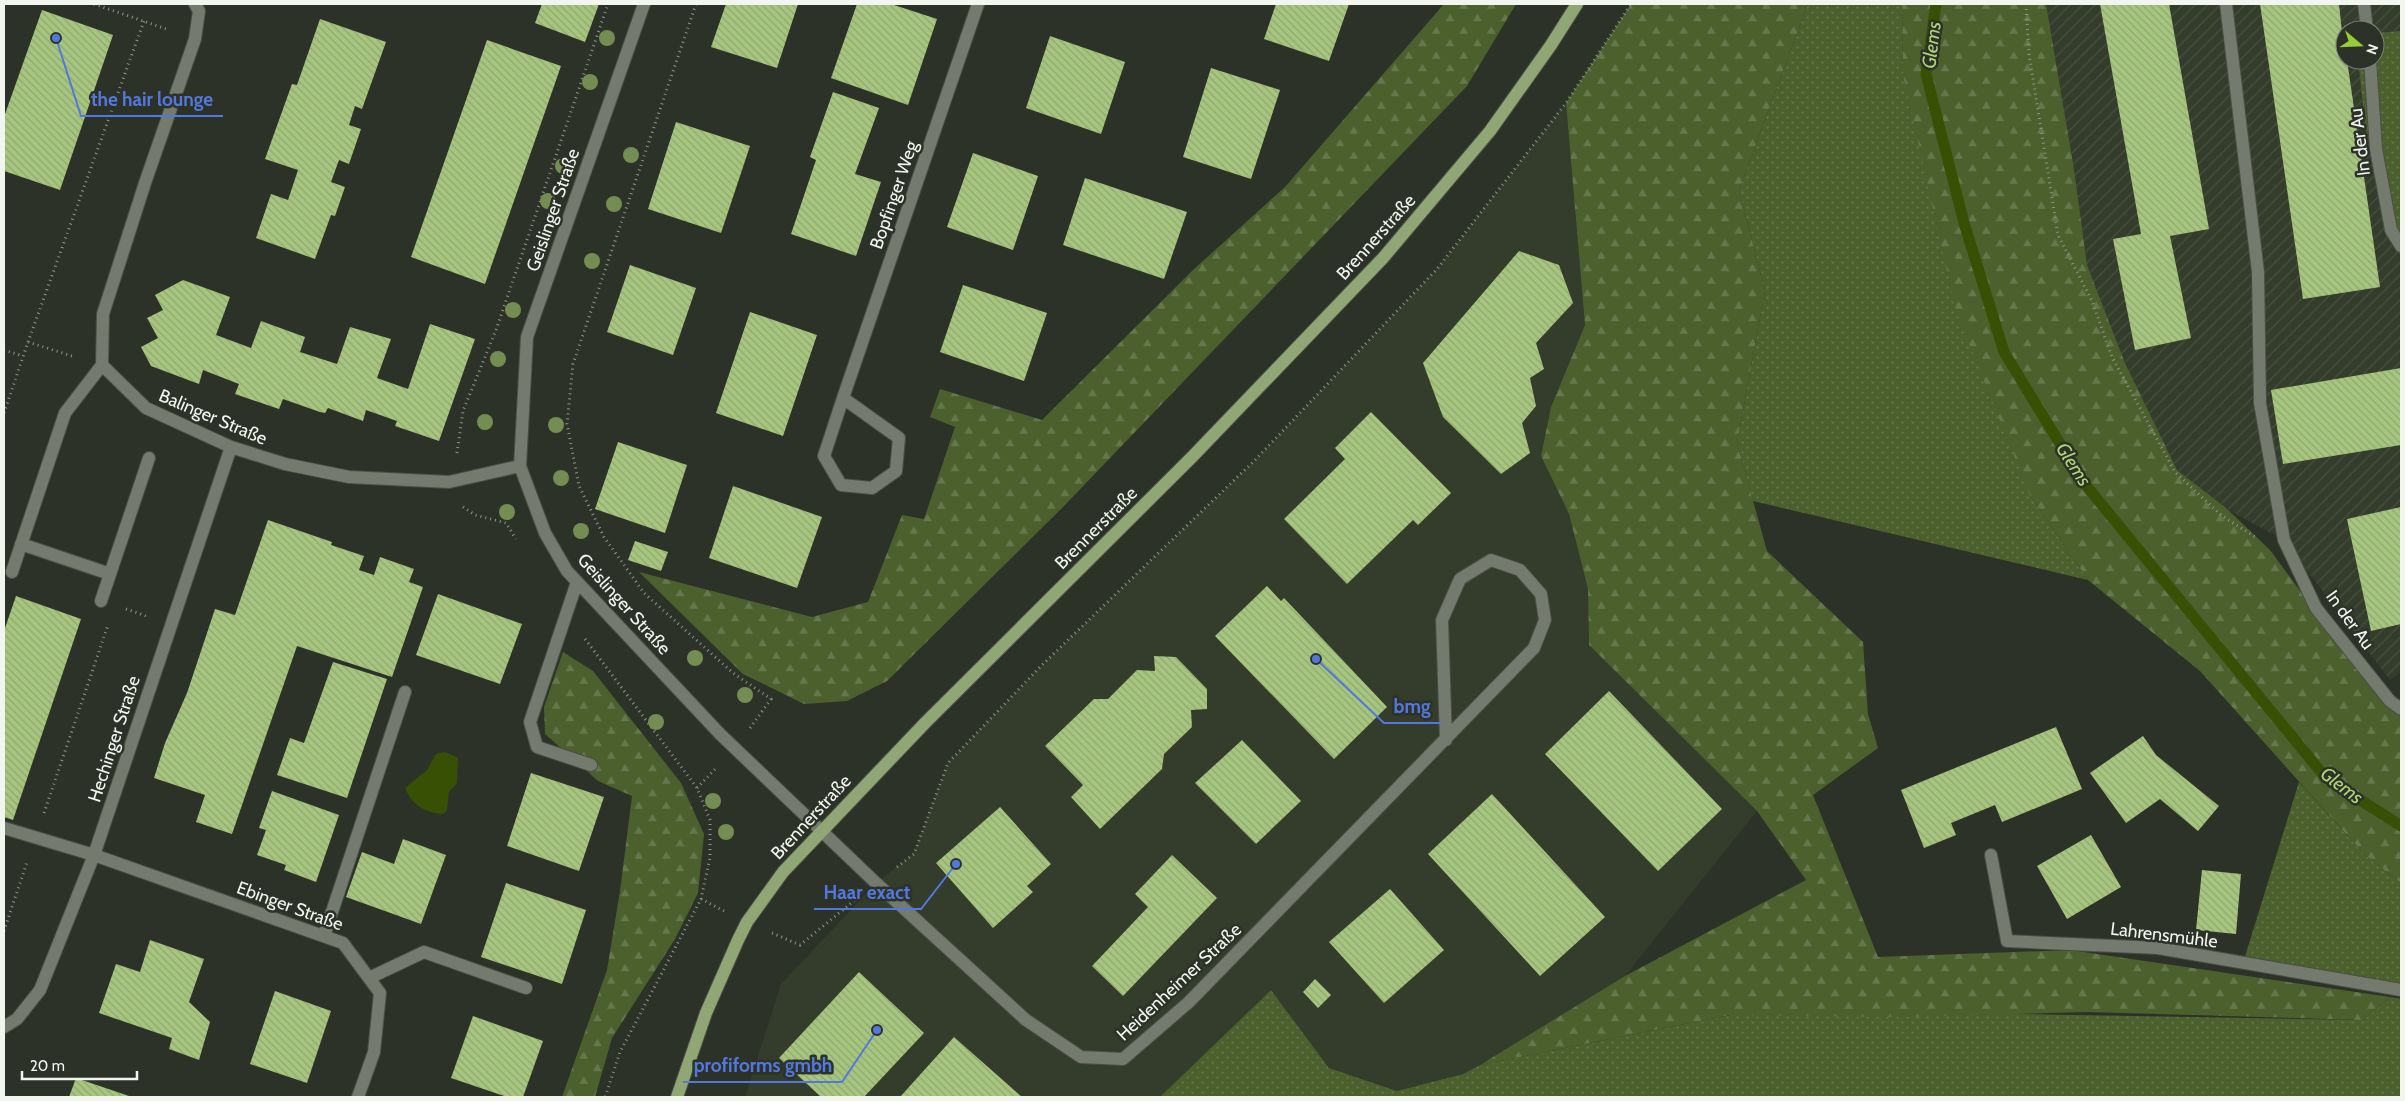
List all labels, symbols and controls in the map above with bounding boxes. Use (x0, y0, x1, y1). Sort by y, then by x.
water label: Glems (1917, 20, 1946, 70)
north arrow (2335, 20, 2385, 70)
text: N (2362, 42, 2382, 57)
callout: the hair lounge (81, 82, 223, 116)
text: the hair lounge (91, 88, 213, 111)
street label: In der Au (2345, 107, 2375, 177)
street label: Bopfinger Weg (865, 137, 923, 252)
street label: Geislinger Straße (522, 146, 584, 274)
street label: Brennerstraße (1332, 190, 1420, 284)
street label: Balinger Straße (156, 384, 270, 450)
water label: Glems (2051, 438, 2096, 490)
street label: Brennerstraße (1050, 482, 1142, 574)
street label: Geislinger Straße (573, 549, 675, 659)
street label: In der Au (2321, 586, 2379, 654)
street label: Hechinger Straße (83, 673, 145, 805)
callout: bmg (1384, 689, 1441, 723)
text: bmg (1394, 695, 1431, 718)
water label: Glems (2316, 762, 2368, 809)
street label: Brennerstraße (766, 770, 856, 864)
callout: Haar exact (814, 875, 921, 909)
street label: Ebinger Straße (234, 877, 346, 935)
text: Haar exact (824, 881, 911, 904)
street label: Lahrensmühle (2109, 918, 2219, 952)
street label: Heidenheimer Straße (1112, 919, 1246, 1045)
scale bar (22, 1048, 138, 1080)
callout: profiforms gmbh (683, 1048, 842, 1082)
text: profiforms gmbh (694, 1054, 832, 1077)
text: 20 m (30, 1057, 65, 1075)

